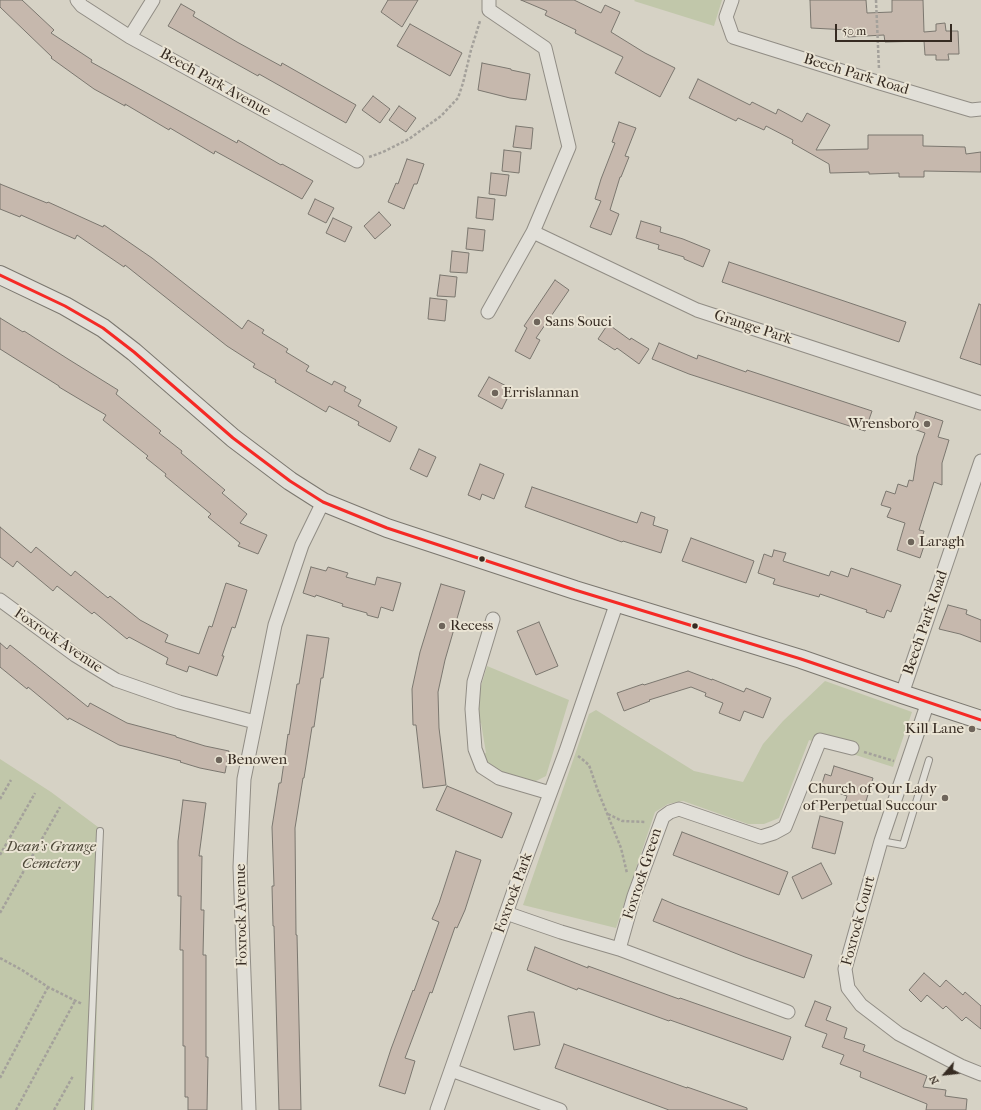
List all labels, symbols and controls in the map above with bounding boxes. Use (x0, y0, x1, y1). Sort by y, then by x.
scale bar (837, 16, 954, 42)
text: 50 m (842, 24, 866, 38)
street label: Beech Park Avenue (156, 45, 274, 121)
street label: Beech Park Road (801, 50, 911, 100)
street label: Grange Park (712, 307, 794, 349)
place label: Sans Souci (545, 313, 612, 331)
marker: Sans Souci (532, 317, 542, 327)
place label: Errislannan (503, 384, 579, 402)
marker: Errislannan (490, 388, 500, 398)
place label: Wrensboro (848, 415, 919, 433)
marker: Wrensboro (922, 419, 932, 429)
place label: Laragh (919, 533, 965, 551)
marker: Laragh (906, 537, 916, 547)
unlabelled marker (477, 554, 487, 564)
street label: Beech Park Road (900, 568, 952, 678)
street label: Foxrock Avenue (10, 605, 106, 677)
place label: Recess (450, 617, 493, 635)
marker: Recess (437, 621, 447, 631)
unlabelled marker (690, 621, 700, 631)
place label: Kill Lane (905, 720, 964, 738)
marker: Kill Lane (967, 724, 977, 734)
place label: Benowen (227, 751, 287, 769)
marker: Benowen (214, 755, 224, 765)
place label: Church of Our Lady of Perpetual Succour (803, 780, 937, 815)
marker: Church of Our Lady of Perpetual Succour (940, 793, 950, 803)
street label: Foxrock Green (620, 826, 666, 922)
park label: Dean's Grange Cemetery (6, 838, 96, 873)
street label: Foxrock Park (491, 850, 537, 936)
street label: Foxrock Avenue (232, 863, 252, 967)
street label: Foxrock Court (838, 874, 880, 968)
north arrow (925, 1054, 965, 1094)
text: N (926, 1073, 942, 1087)

